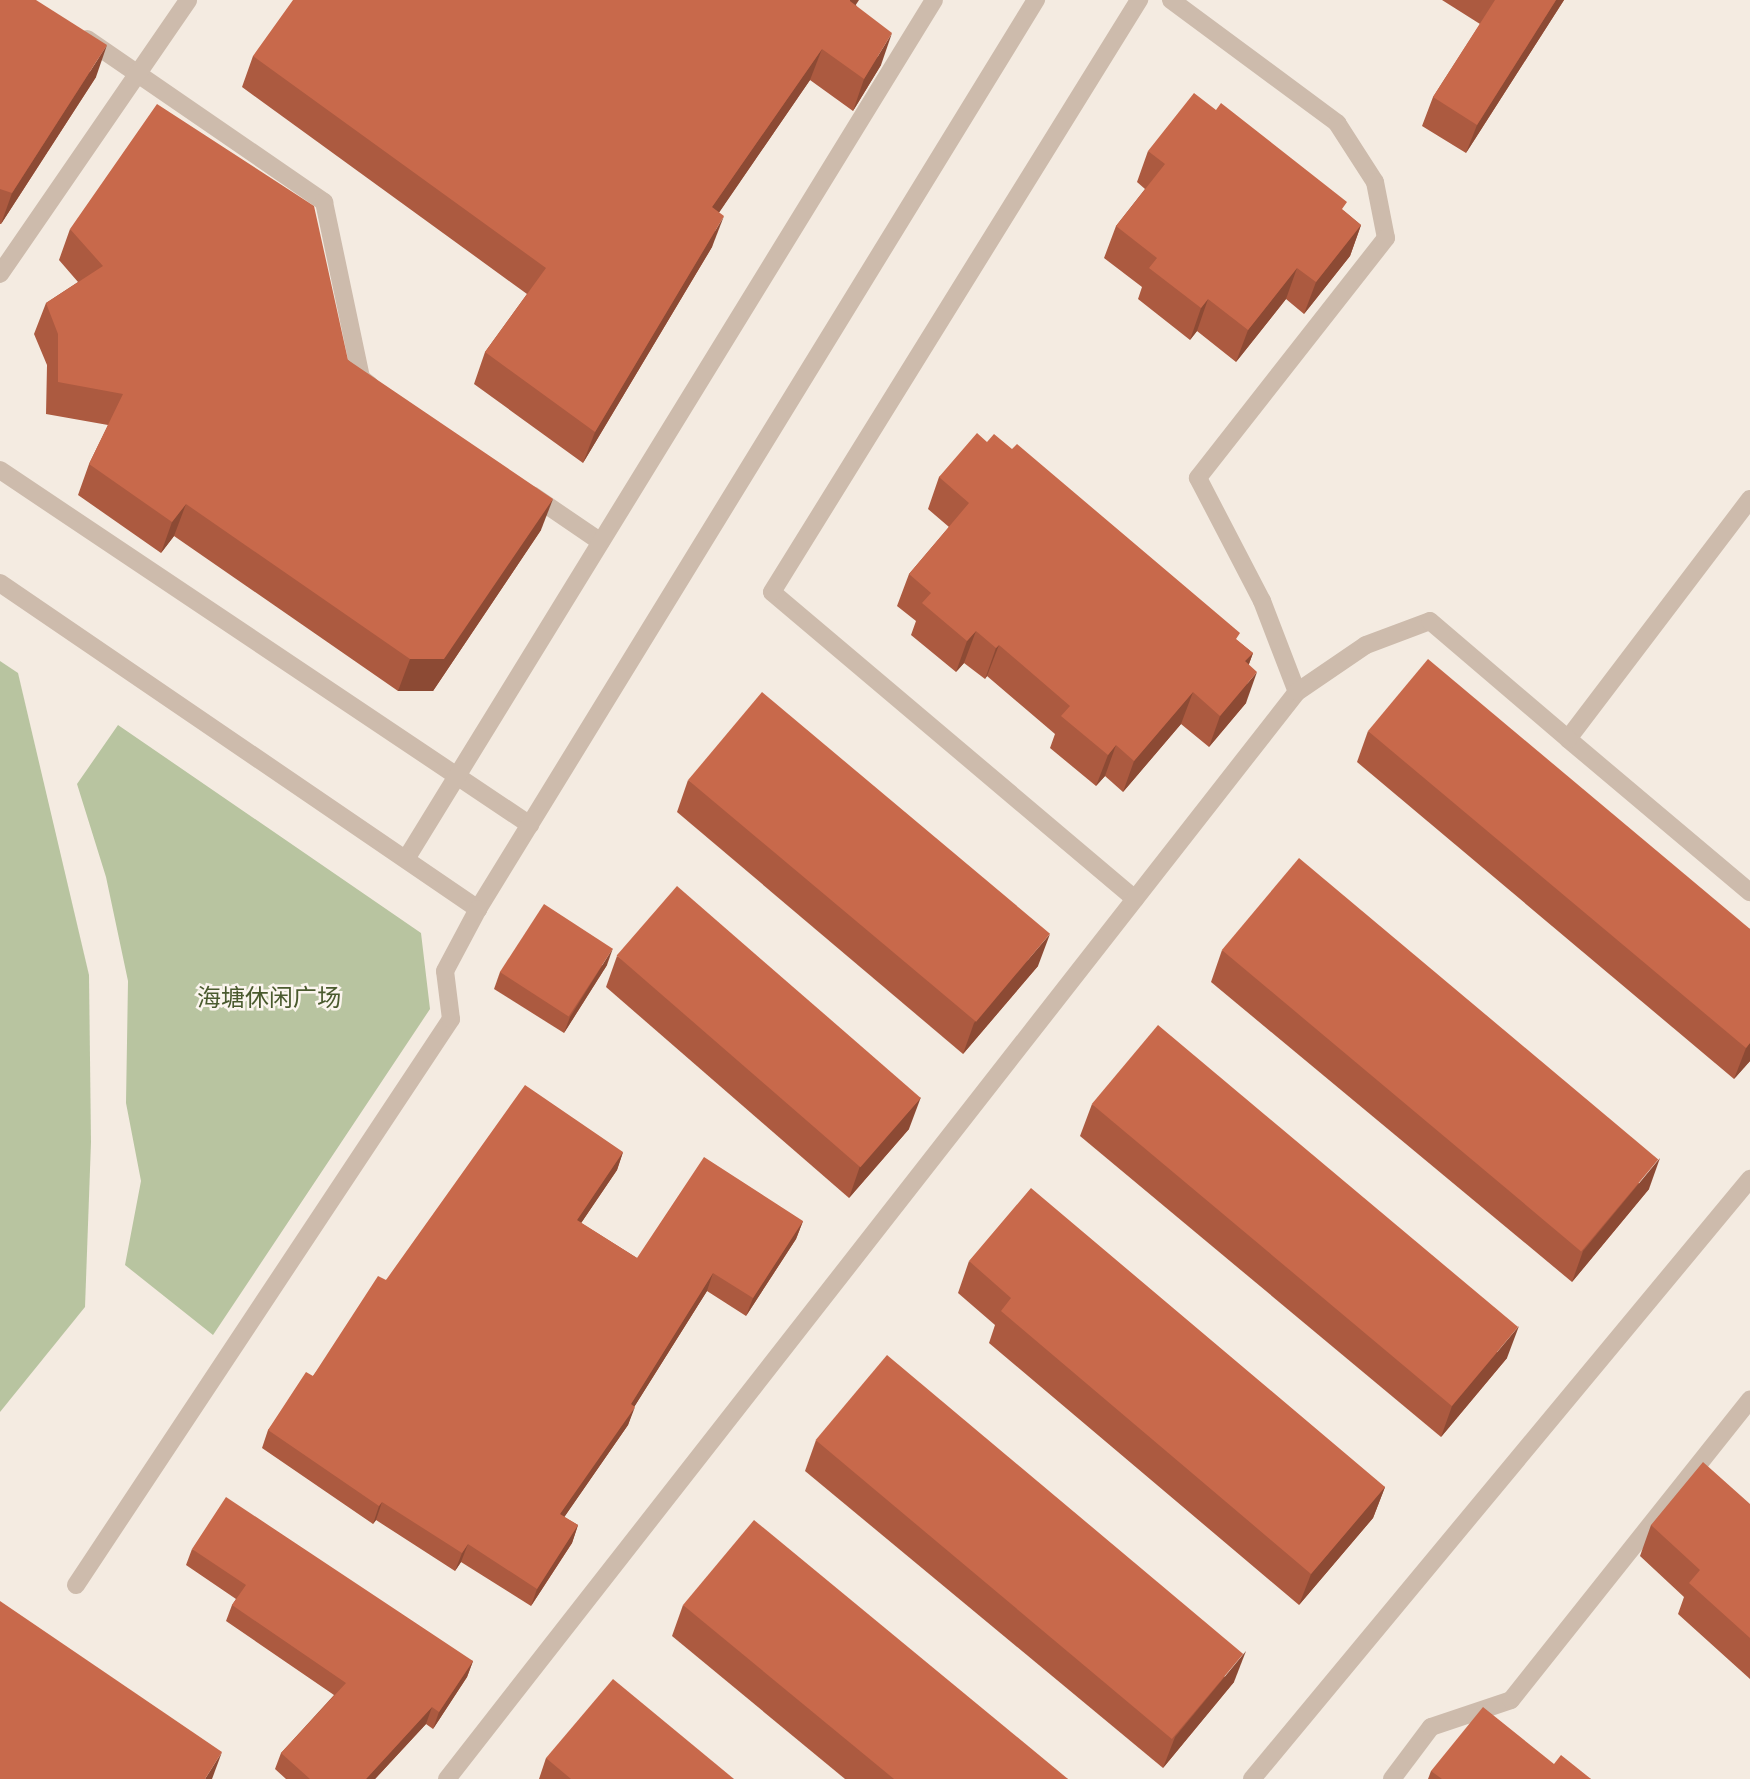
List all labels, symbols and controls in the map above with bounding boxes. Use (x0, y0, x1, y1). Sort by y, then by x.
park label: 海塘休闲广场 (197, 984, 341, 1012)

